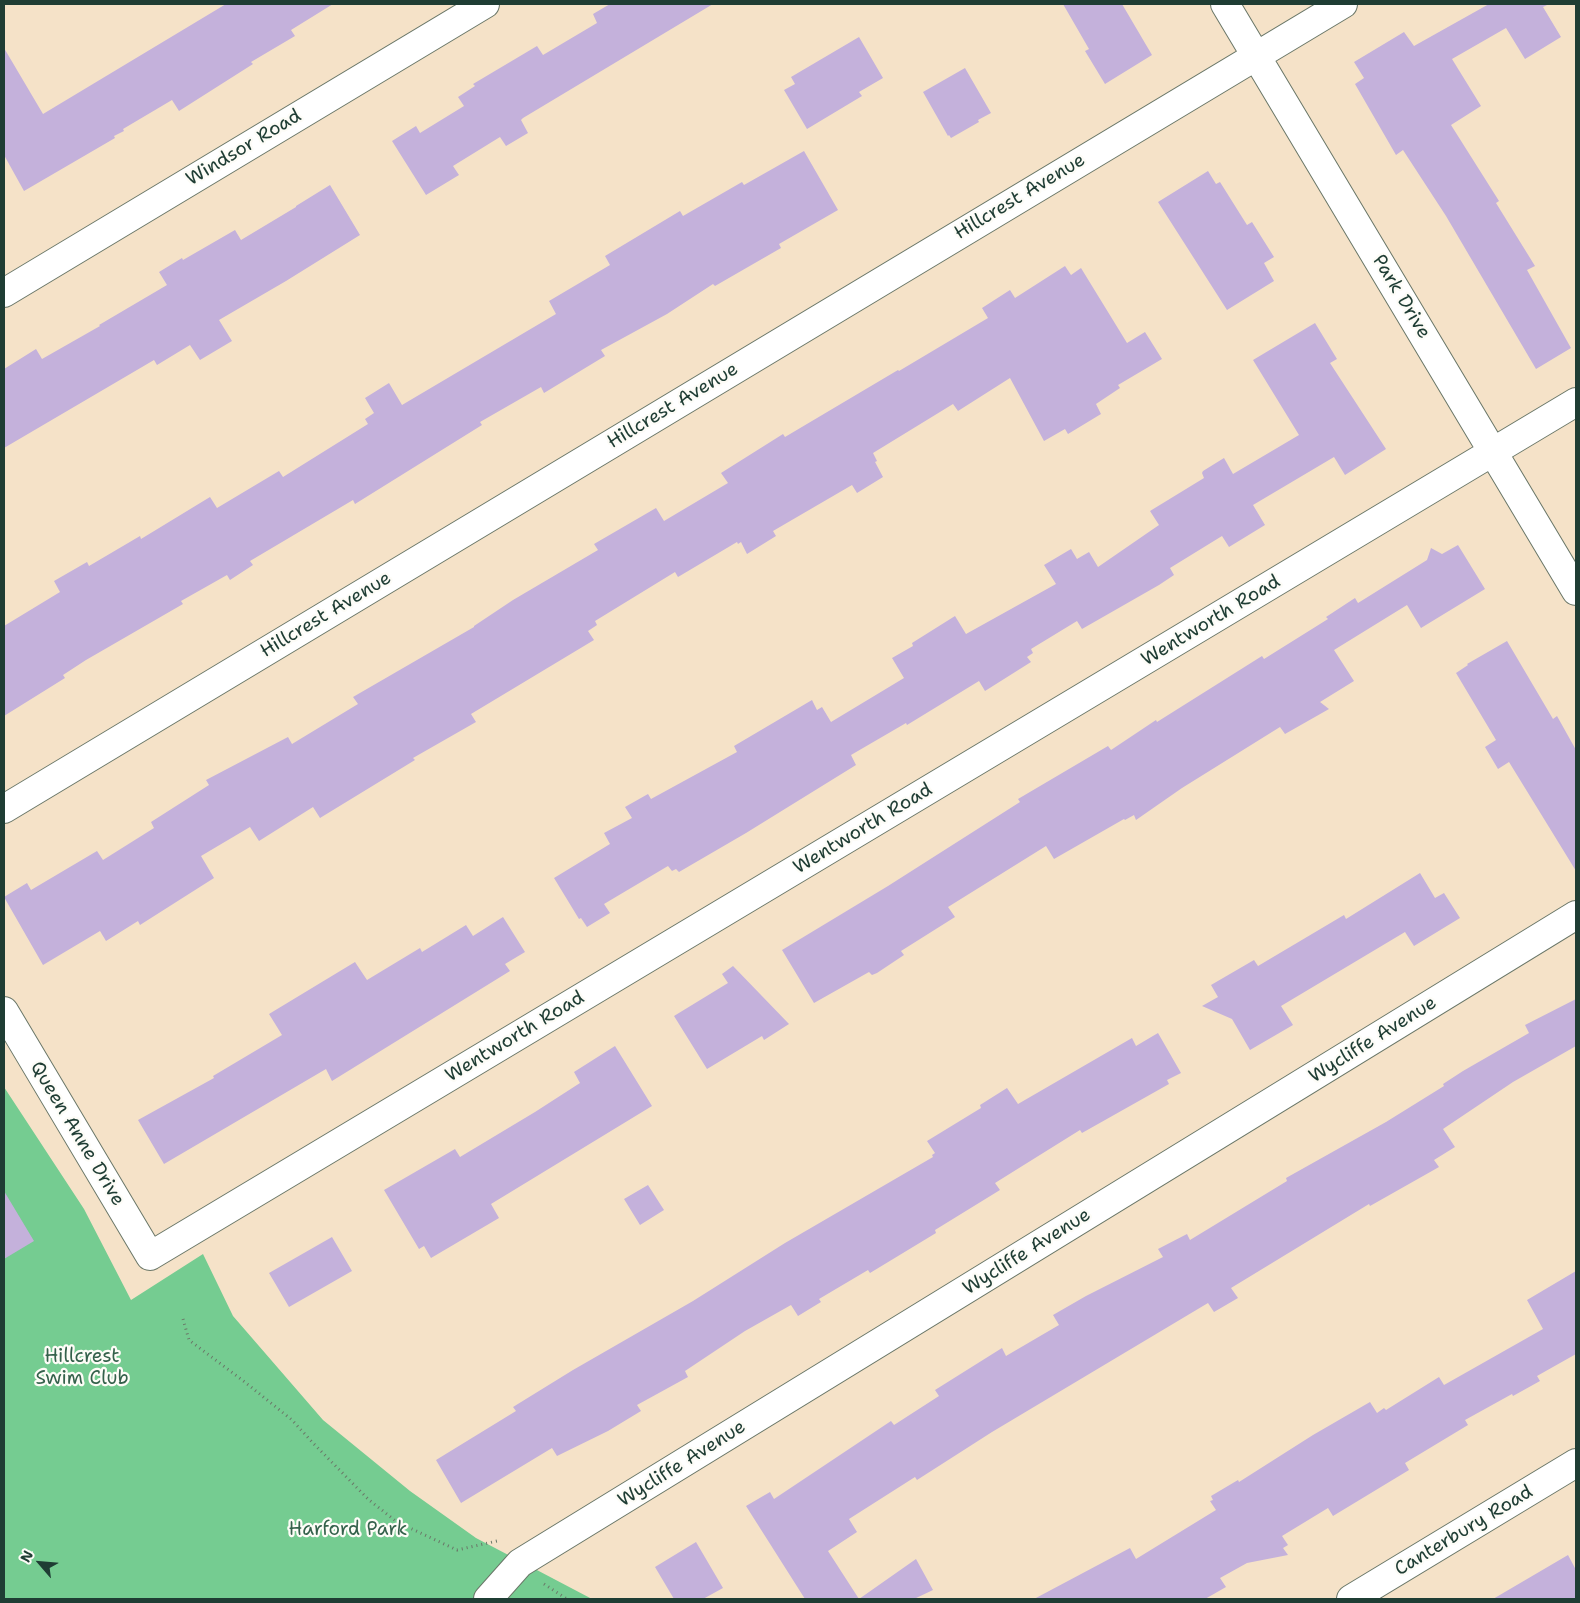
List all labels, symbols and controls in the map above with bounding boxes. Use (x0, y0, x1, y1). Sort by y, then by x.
street label: Windsor Road (182, 105, 306, 191)
street label: Hillcrest Avenue (950, 149, 1090, 245)
street label: Park Drive (1367, 251, 1435, 343)
street label: Hillcrest Avenue (603, 358, 743, 454)
street label: Hillcrest Avenue (256, 567, 396, 663)
street label: Wentworth Road (1137, 571, 1285, 671)
street label: Wentworth Road (789, 779, 937, 879)
street label: Wentworth Road (441, 987, 589, 1087)
street label: Wycliffe Avenue (1305, 992, 1441, 1088)
street label: Queen Anne Drive (25, 1058, 129, 1210)
street label: Wycliffe Avenue (959, 1204, 1095, 1300)
park label: Hillcrest Swim Club (35, 1346, 129, 1390)
street label: Wycliffe Avenue (614, 1416, 750, 1512)
street label: Canterbury Road (1391, 1481, 1537, 1581)
park label: Harford Park (289, 1519, 407, 1541)
north arrow (15, 1538, 65, 1588)
text: N (16, 1547, 37, 1565)

